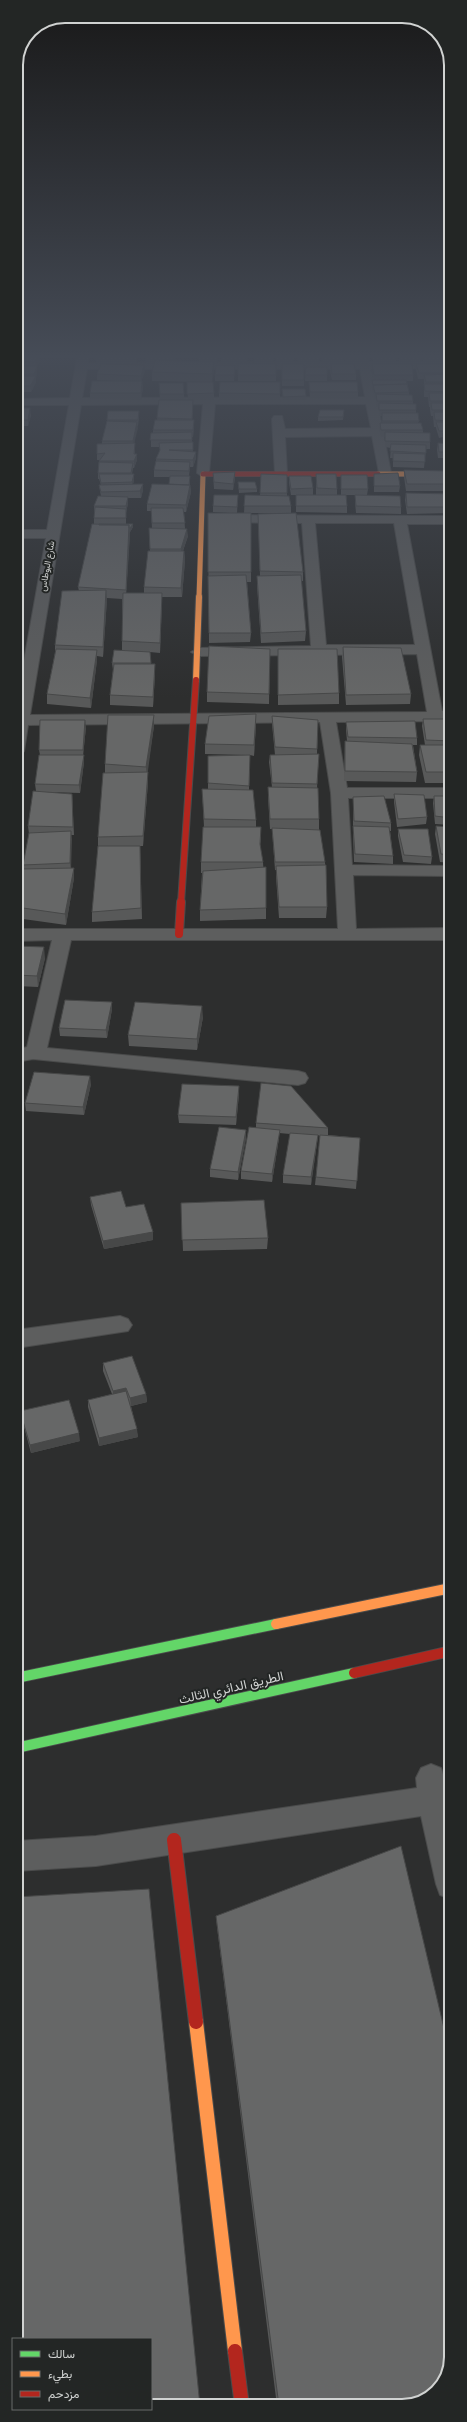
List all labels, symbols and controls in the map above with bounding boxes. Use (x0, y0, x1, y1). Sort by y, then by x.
street label: شارع البوطاس (38, 540, 57, 592)
street label: الطريق الدائري الثالث (177, 1668, 286, 1710)
legend (12, 2338, 152, 2410)
text: سالك (48, 2347, 75, 2361)
text: بطيء (48, 2367, 72, 2384)
text: مزدحم (48, 2387, 79, 2402)

